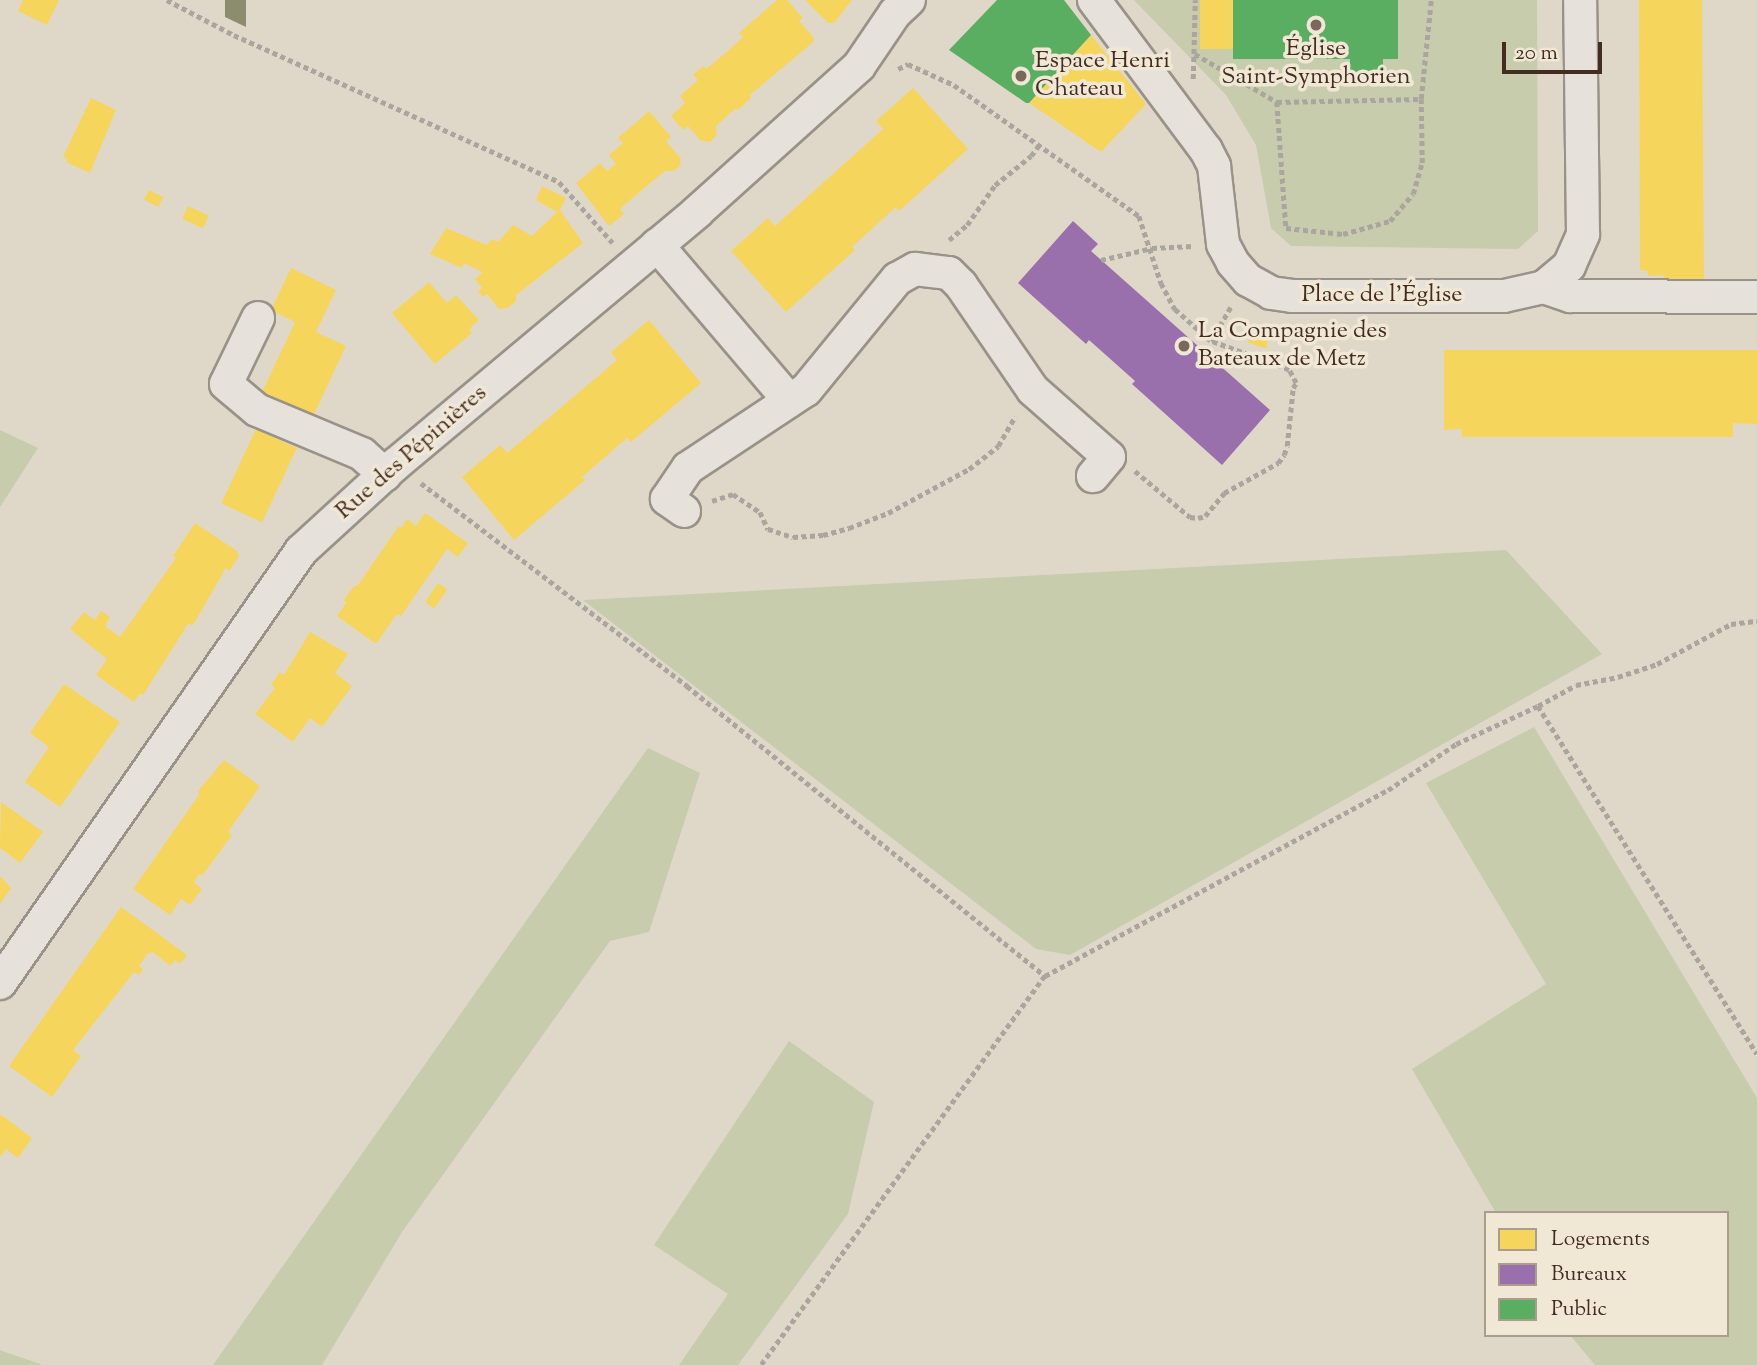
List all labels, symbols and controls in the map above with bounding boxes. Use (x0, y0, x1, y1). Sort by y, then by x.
marker: Église Saint-Symphorien (1308, 17, 1324, 33)
scale bar (1505, 28, 1605, 72)
place label: Église Saint-Symphorien (1221, 36, 1411, 92)
text: 20 m (1515, 39, 1558, 69)
place label: Espace Henri Chateau (1035, 48, 1170, 104)
marker: Espace Henri Chateau (1013, 68, 1029, 84)
street label: Place de l'Église (1302, 282, 1462, 310)
place label: La Compagnie des Bateaux de Metz (1198, 318, 1387, 374)
marker: La Compagnie des Bateaux de Metz (1176, 338, 1192, 354)
street label: Rue des Pépinières (330, 379, 494, 527)
legend (1484, 1211, 1729, 1337)
text: Logements (1551, 1225, 1650, 1255)
text: Bureaux (1551, 1260, 1627, 1290)
text: Public (1551, 1295, 1607, 1325)

